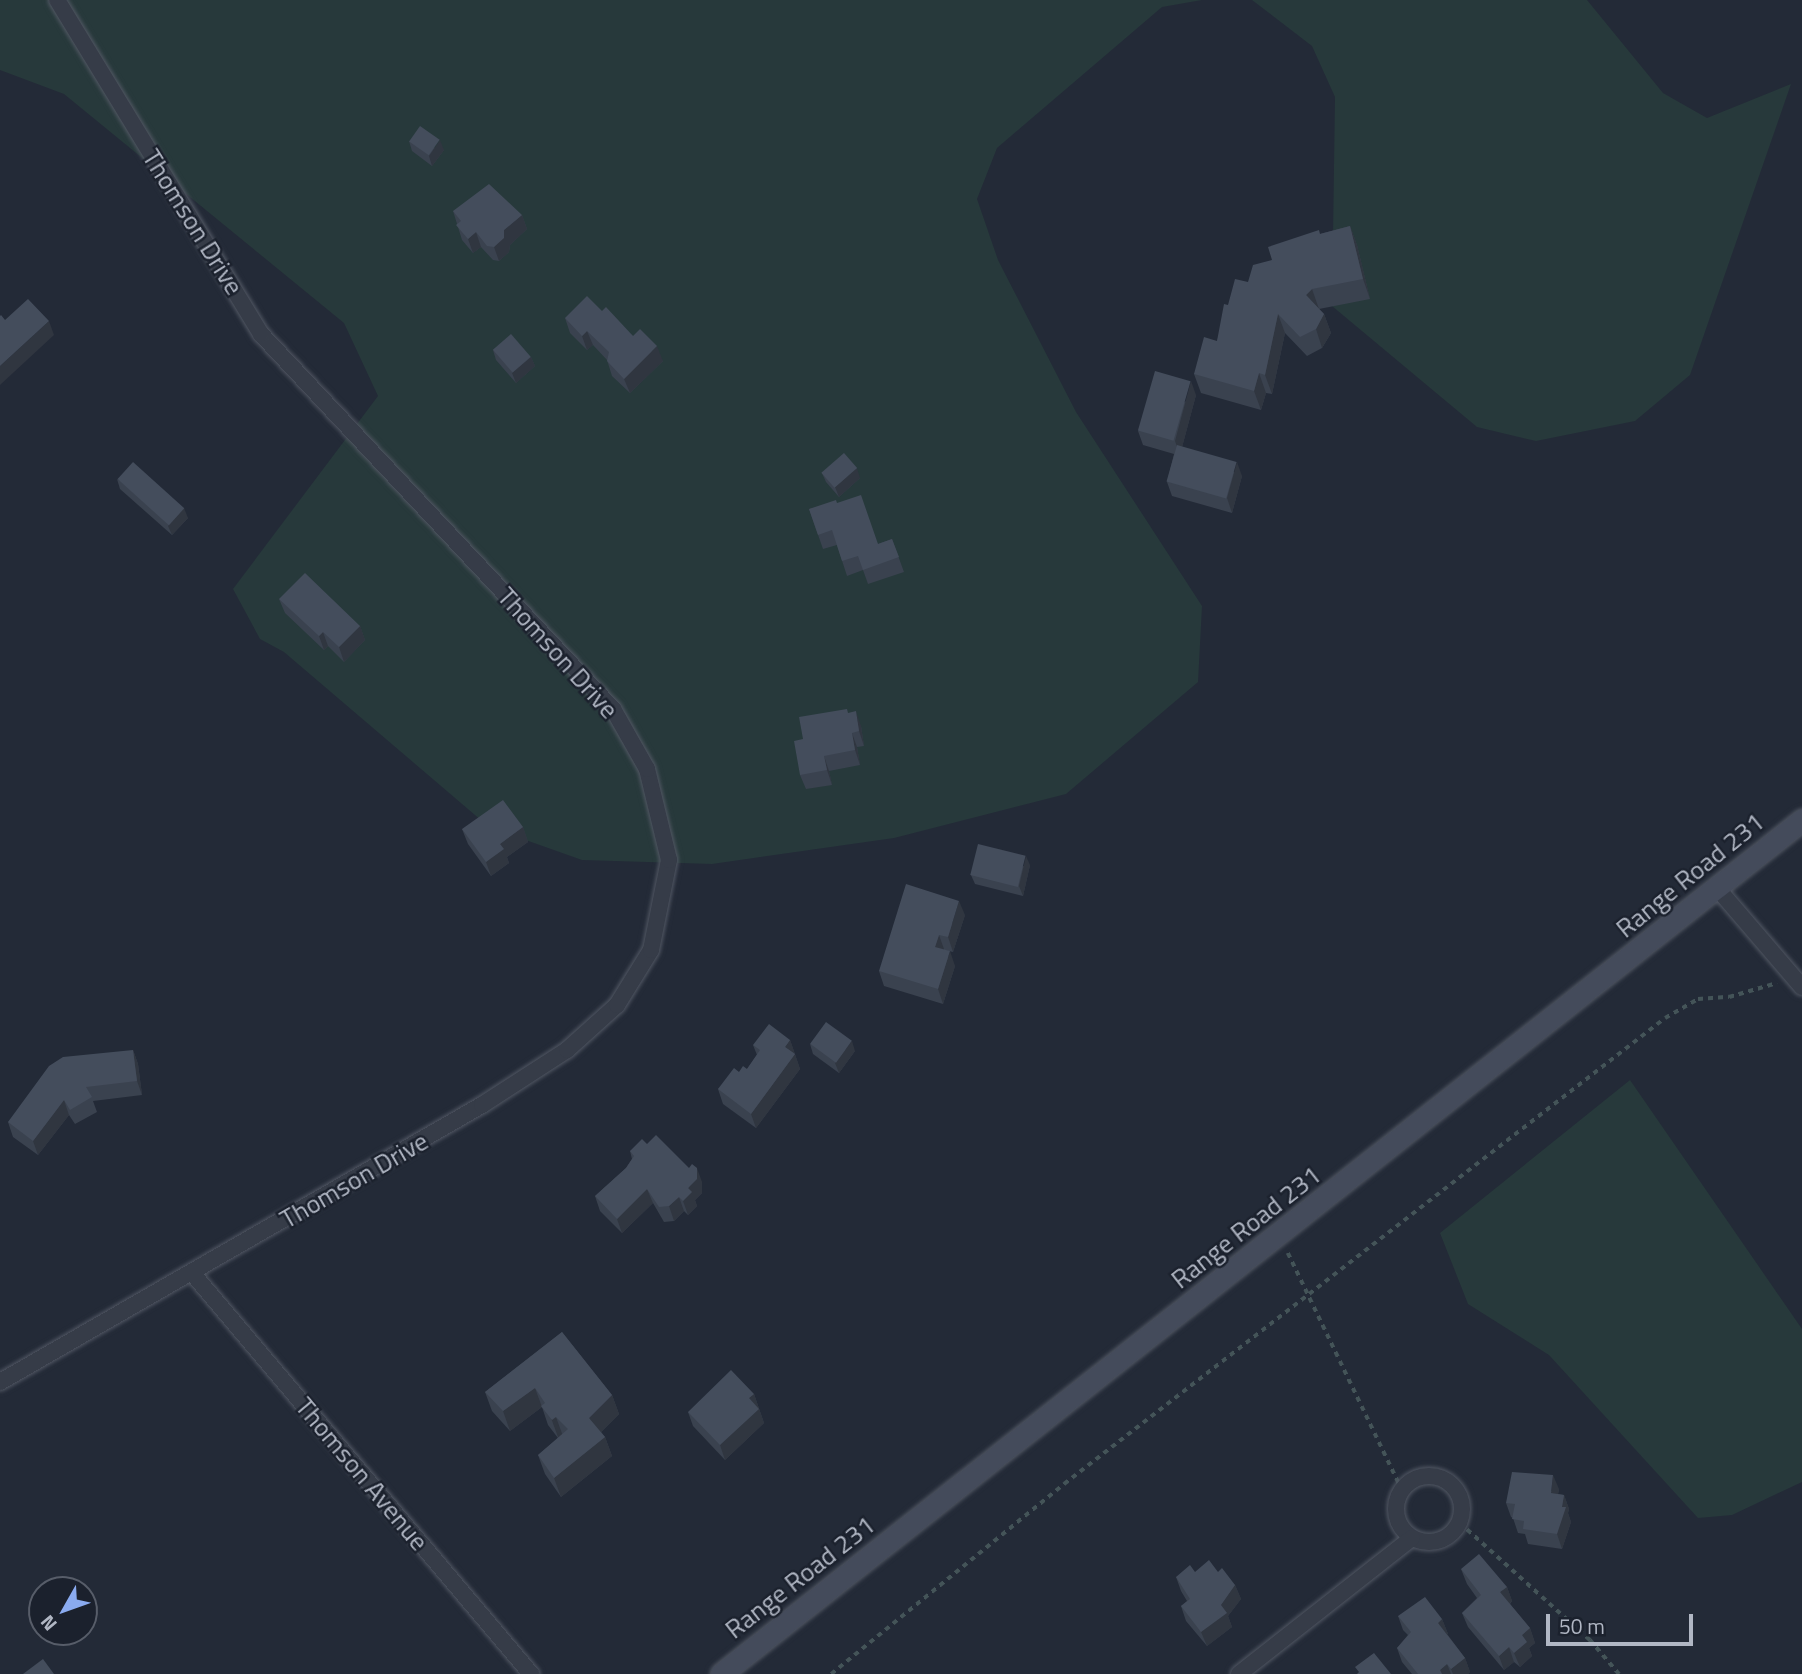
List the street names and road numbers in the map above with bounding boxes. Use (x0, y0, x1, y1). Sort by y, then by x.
street label: Thomson Drive (136, 144, 250, 300)
street label: Thomson Drive (491, 581, 625, 725)
street label: Range Road 231 (1610, 806, 1770, 944)
street label: Thomson Drive (275, 1125, 433, 1235)
street label: Range Road 231 (1165, 1159, 1327, 1295)
street label: Thomson Avenue (289, 1391, 435, 1557)
street label: Range Road 231 (719, 1509, 881, 1645)

